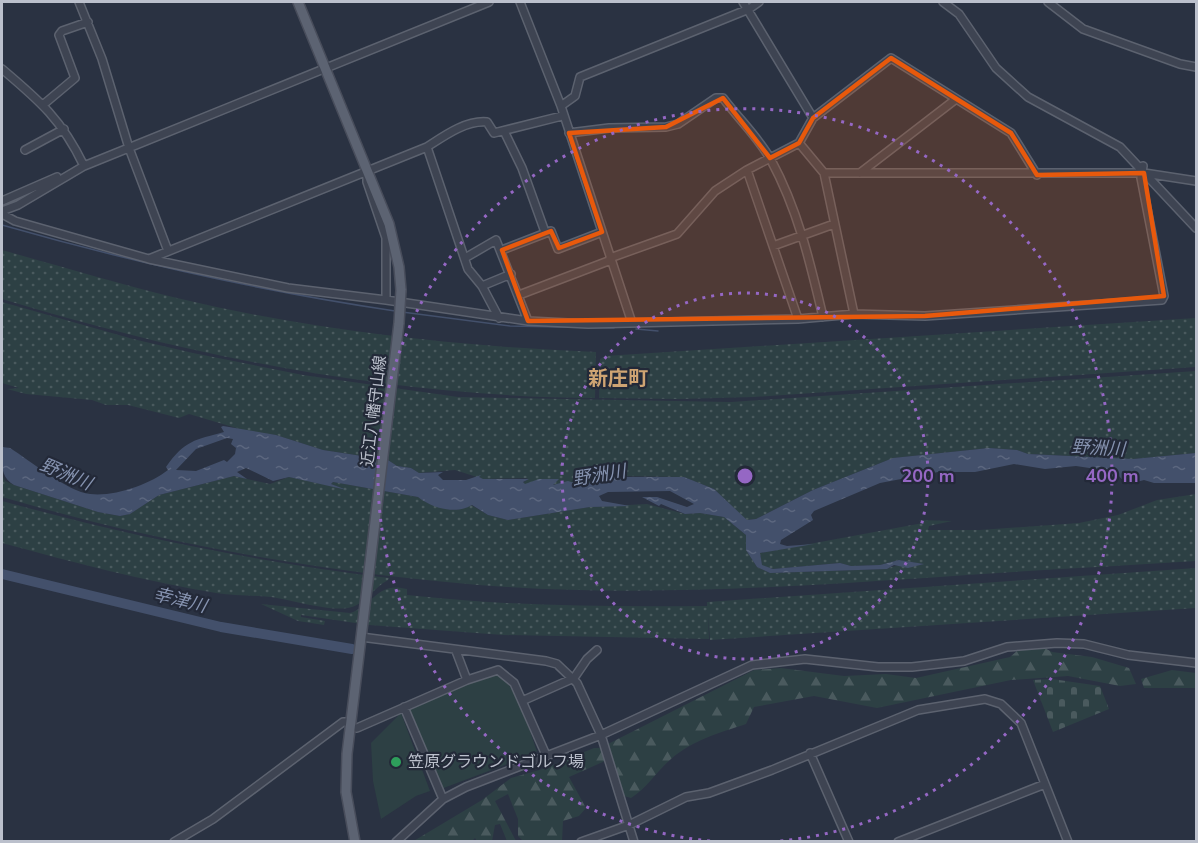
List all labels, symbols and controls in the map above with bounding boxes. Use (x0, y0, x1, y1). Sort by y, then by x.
street label: 近江八幡守山線 (356, 354, 392, 468)
district label: 新庄町 (588, 365, 648, 392)
water label: 野洲川 (1070, 435, 1128, 462)
water label: 野洲川 (36, 452, 97, 496)
water label: 野洲川 (570, 459, 630, 491)
text: 200 m (901, 464, 955, 488)
text: 400 m (1085, 464, 1139, 488)
centre of rings (735, 466, 755, 486)
water label: 幸津川 (151, 582, 211, 619)
place label: 笠原グラウンドゴルフ場 (408, 751, 584, 773)
marker: 笠原グラウンドゴルフ場 (389, 755, 403, 769)

